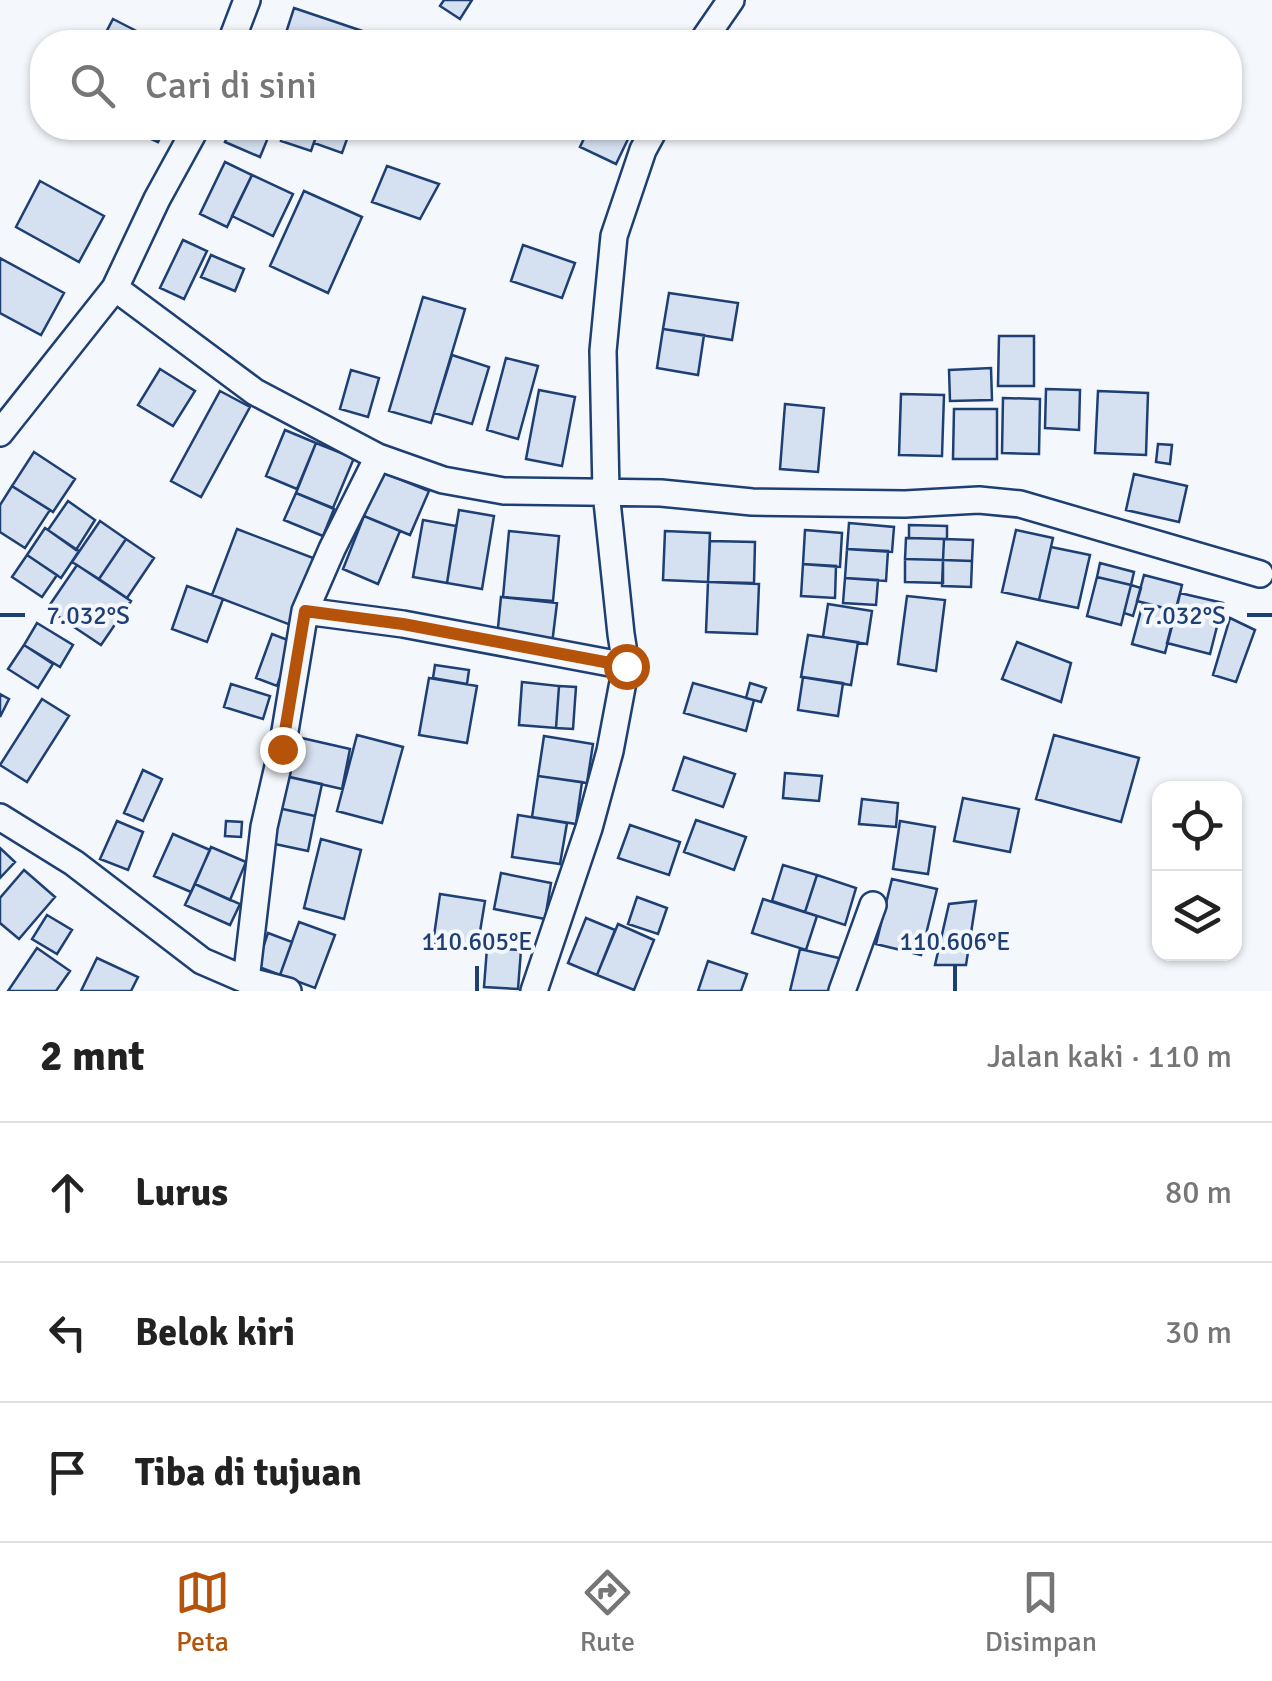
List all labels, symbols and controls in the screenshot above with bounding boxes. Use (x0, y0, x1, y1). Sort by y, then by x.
search box (30, 30, 1242, 140)
icon: search (65, 58, 120, 113)
text: Cari di sini (145, 62, 317, 109)
text: 7.032°S (46, 600, 130, 631)
text: 7.032°S (1142, 600, 1226, 631)
route start (604, 644, 650, 690)
route end (260, 727, 306, 773)
map controls (1152, 781, 1242, 961)
button: locate (1152, 781, 1242, 871)
button: layers (1152, 871, 1242, 961)
text: 110.605°E (422, 926, 533, 957)
text: 110.606°E (900, 926, 1011, 957)
text: 2 mnt (40, 1031, 145, 1082)
text: Jalan kaki · 110 m (987, 1037, 1232, 1076)
icon: ahead (40, 1165, 95, 1220)
text: Lurus (135, 1169, 228, 1216)
text: 80 m (1165, 1173, 1232, 1212)
icon: left (40, 1305, 95, 1360)
text: Belok kiri (135, 1309, 295, 1356)
text: 30 m (1165, 1313, 1232, 1352)
icon: arrive (40, 1445, 95, 1500)
text: Tiba di tujuan (135, 1449, 362, 1496)
tab: Peta (175, 1565, 230, 1659)
tab: Rute (580, 1565, 635, 1659)
tab: Disimpan (985, 1565, 1097, 1659)

